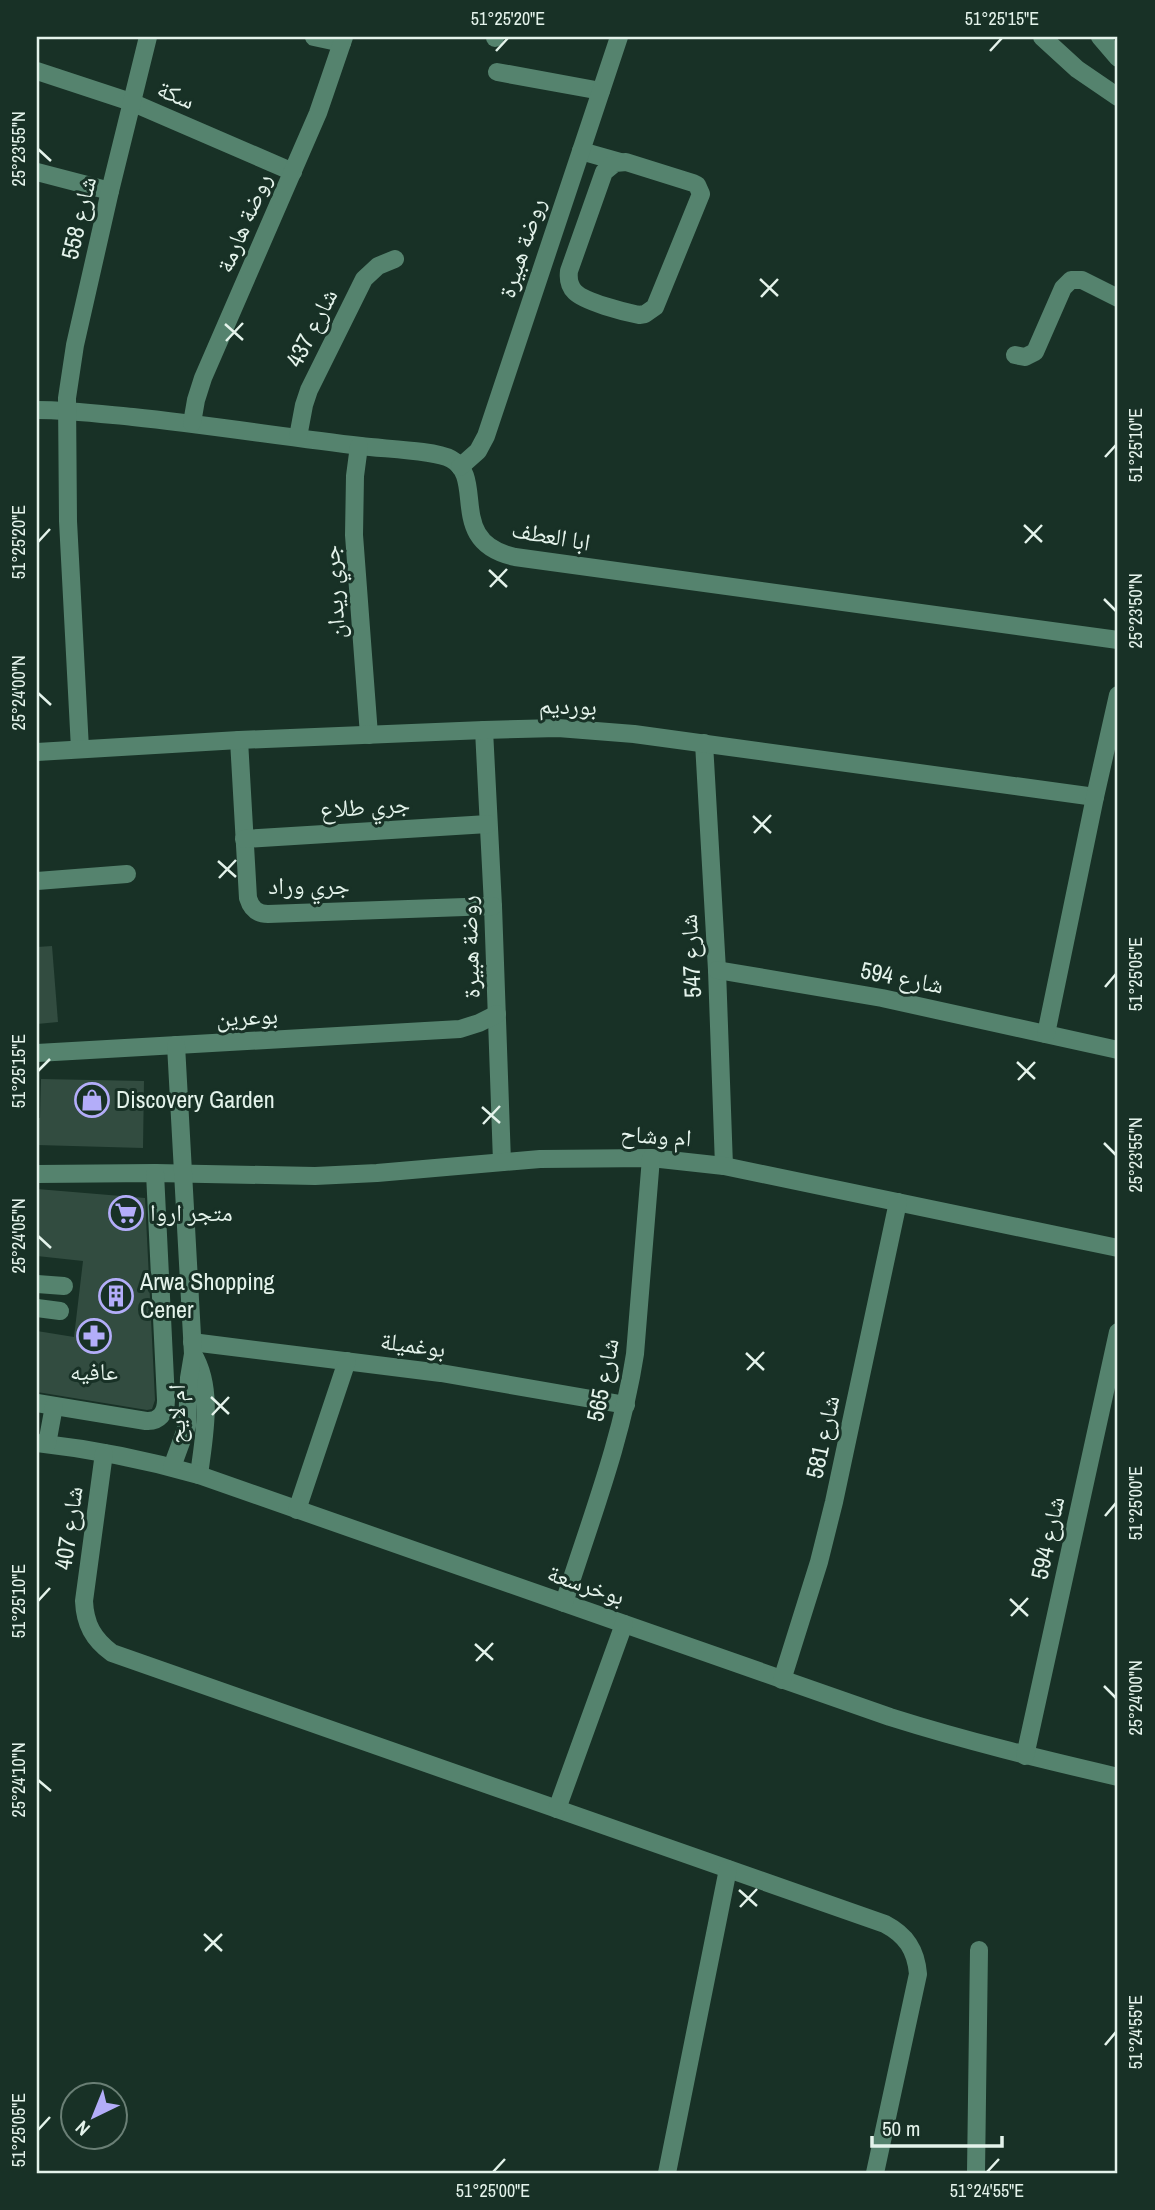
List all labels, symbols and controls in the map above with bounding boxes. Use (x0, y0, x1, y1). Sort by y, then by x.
text: 51°25'20"E (471, 6, 545, 31)
text: 51°25'15"E (965, 6, 1039, 31)
street label: سكة (153, 72, 200, 116)
text: 25°23'55"N (6, 111, 31, 187)
street label: روضة هارمة (208, 168, 278, 277)
street label: شارع 558 (53, 173, 103, 262)
street label: روضة هبيرة (490, 194, 552, 302)
street label: شارع 437 (278, 283, 344, 372)
text: 51°25'10"E (1123, 408, 1148, 482)
text: 51°25'20"E (6, 505, 31, 579)
street label: ابا العطف (509, 512, 593, 558)
street label: جري ريدان (314, 544, 356, 640)
text: 25°23'50"N (1123, 573, 1148, 649)
text: 25°24'00"N (6, 655, 31, 731)
street label: بورديم (538, 688, 598, 723)
street label: جري طلاع (319, 787, 411, 829)
street label: جري وراد (268, 869, 350, 905)
street label: روضة هبيرة (451, 895, 487, 999)
street label: شارع 547 (672, 913, 708, 999)
text: 51°25'05"E (1123, 937, 1148, 1011)
street label: شارع 594 (858, 953, 946, 1001)
street label: بوعرين (215, 998, 279, 1034)
text: 51°25'15"E (6, 1034, 31, 1108)
shop icon: Discovery Garden (73, 1081, 111, 1119)
place label: Discovery Garden (116, 1083, 275, 1115)
street label: ام وشاح (619, 1117, 693, 1154)
text: 25°23'55"N (1123, 1117, 1148, 1193)
supermarket icon: متجر اروا (107, 1194, 145, 1232)
place label: متجر اروا (150, 1196, 233, 1228)
text: 25°24'05"N (6, 1198, 31, 1274)
place label: Arwa Shopping Cener (139, 1265, 275, 1325)
building icon: Arwa Shopping Cener (97, 1277, 135, 1315)
pharmacy icon: عافيه (75, 1317, 113, 1355)
street label: بوغميلة (379, 1324, 448, 1364)
street label: شارع 565 (578, 1336, 626, 1424)
place label: عافيه (70, 1355, 118, 1387)
street label: ام لايح (160, 1384, 193, 1444)
street label: شارع 581 (798, 1392, 846, 1481)
text: 51°25'00"E (1123, 1466, 1148, 1540)
street label: شارع 407 (46, 1484, 90, 1572)
street label: شارع 594 (1023, 1493, 1071, 1582)
street label: بوخرسعة (544, 1556, 629, 1612)
text: 51°25'10"E (6, 1564, 31, 1638)
text: 25°24'00"N (1123, 1660, 1148, 1736)
text: 25°24'10"N (6, 1742, 31, 1818)
text: 51°24'55"E (1123, 1995, 1148, 2069)
north arrow (60, 2080, 130, 2150)
text: 51°25'05"E (6, 2093, 31, 2167)
scale bar (872, 2105, 1001, 2149)
text: 50 m (882, 2114, 920, 2143)
text: N (69, 2115, 95, 2142)
text: 51°25'00"E (456, 2178, 530, 2203)
text: 51°24'55"E (950, 2178, 1024, 2203)

